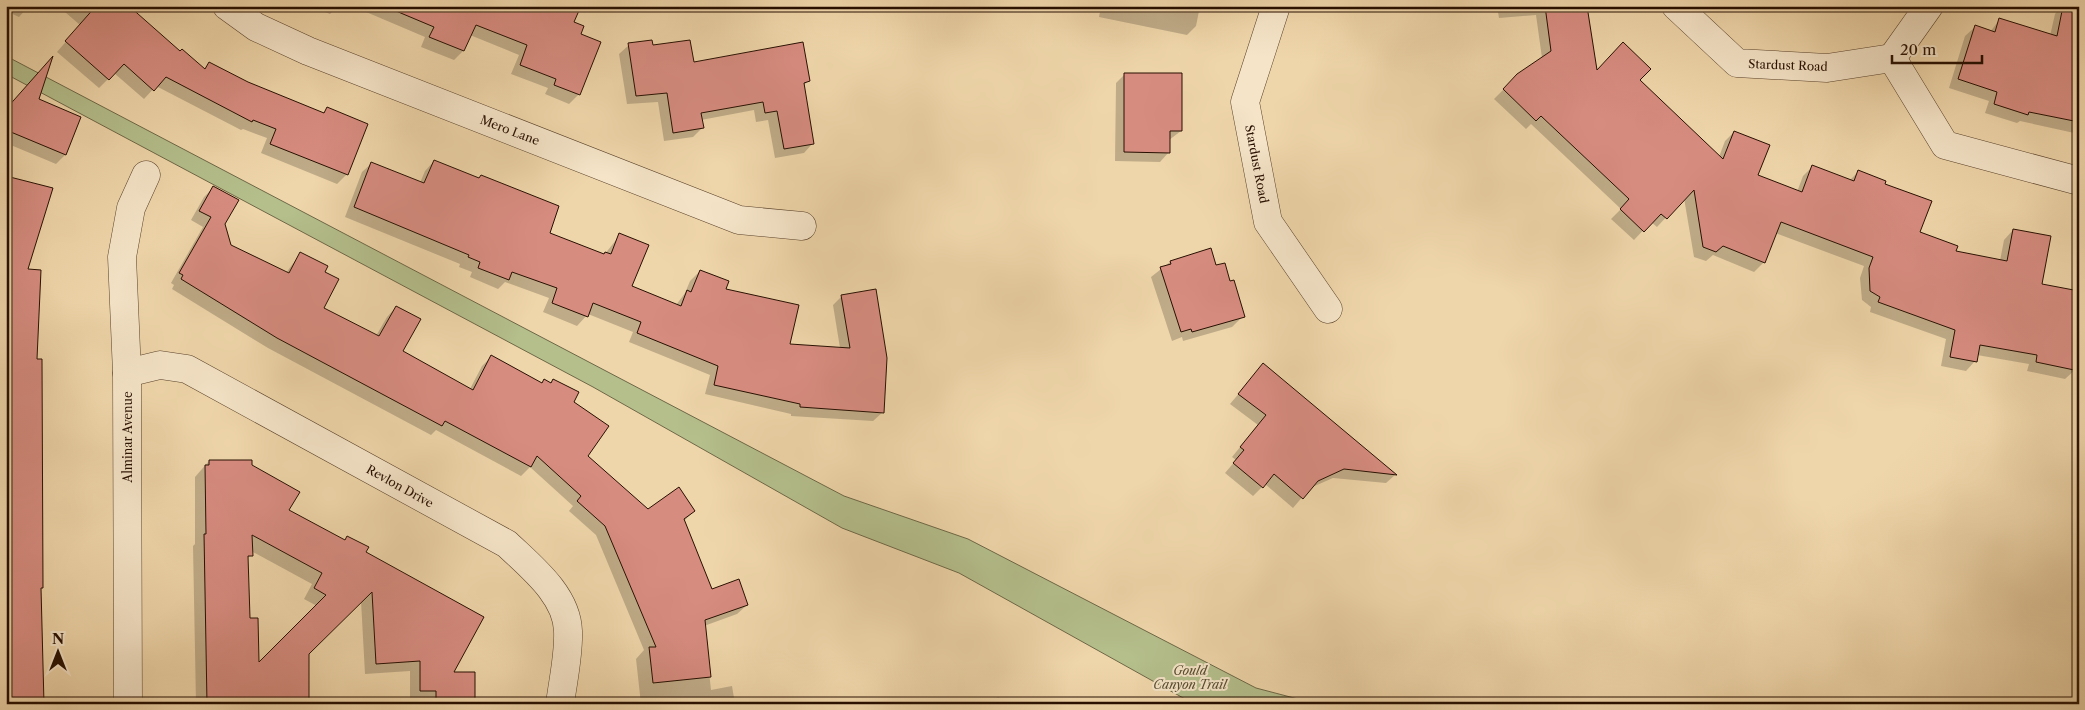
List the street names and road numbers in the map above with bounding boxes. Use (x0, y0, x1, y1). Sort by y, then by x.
street label: Stardust Road (1748, 56, 1829, 74)
street label: Mero Lane (478, 112, 542, 148)
street label: Stardust Road (1242, 123, 1272, 205)
street label: Alminar Avenue (120, 391, 135, 484)
street label: Revlon Drive (364, 461, 436, 511)

